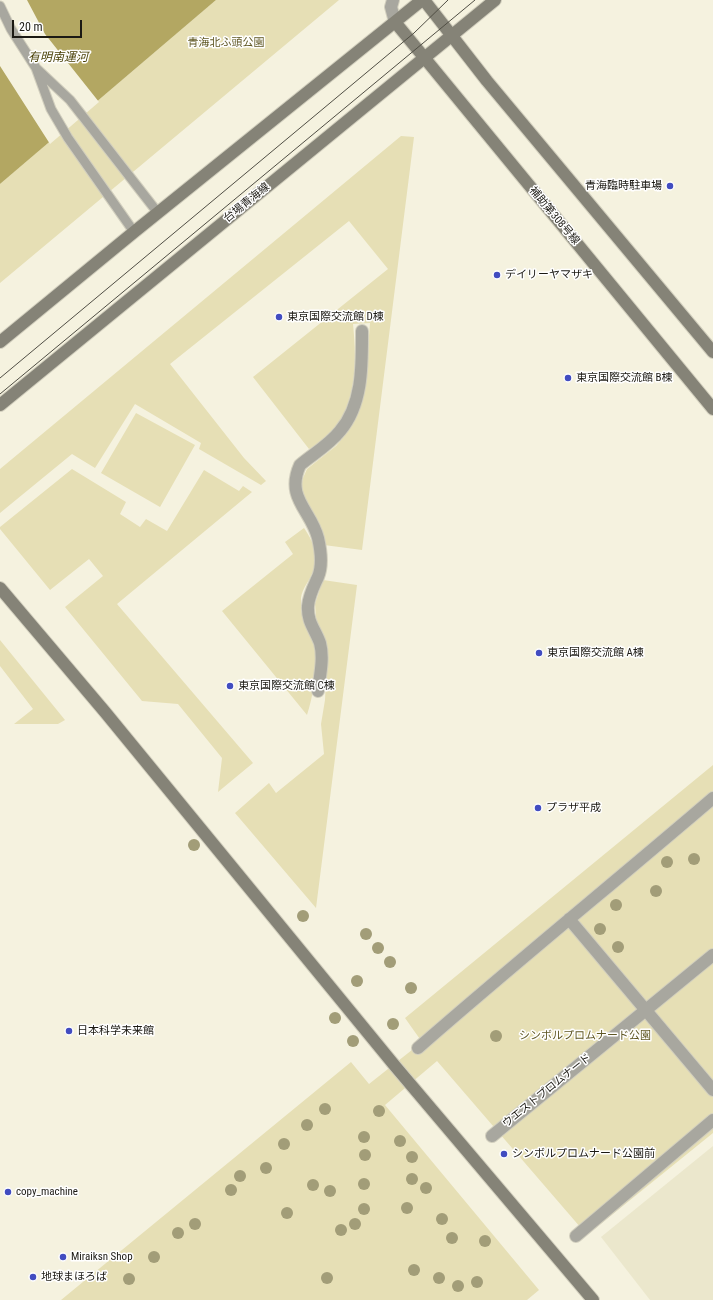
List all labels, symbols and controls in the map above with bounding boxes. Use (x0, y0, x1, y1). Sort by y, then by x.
scale bar (14, 12, 84, 38)
text: 20 m (19, 20, 43, 34)
park label: 青海北ふ頭公園 (188, 36, 264, 50)
water label: 有明南運河 (28, 51, 88, 65)
place label: 青海臨時駐車場 (585, 179, 662, 193)
street label: 台場青海線 (221, 181, 273, 225)
marker: 青海臨時駐車場 (665, 181, 675, 191)
street label: 補助第308号線 (526, 184, 582, 248)
place label: デイリーヤマザキ (505, 268, 593, 282)
marker: デイリーヤマザキ (492, 270, 502, 280)
place label: 東京国際交流館 D棟 (287, 310, 384, 324)
marker: 東京国際交流館 D棟 (274, 312, 284, 322)
place label: 東京国際交流館 B棟 (576, 371, 673, 385)
marker: 東京国際交流館 B棟 (563, 373, 573, 383)
place label: 東京国際交流館 A棟 (547, 646, 644, 660)
marker: 東京国際交流館 A棟 (534, 648, 544, 658)
place label: 東京国際交流館 C棟 (238, 679, 335, 693)
marker: 東京国際交流館 C棟 (225, 681, 235, 691)
place label: プラザ平成 (546, 801, 601, 815)
marker: プラザ平成 (533, 803, 543, 813)
place label: 日本科学未来館 (77, 1024, 154, 1038)
marker: 日本科学未来館 (64, 1026, 74, 1036)
park label: シンボルプロムナード公園 (519, 1029, 651, 1043)
street label: ウエストプロムナード (500, 1051, 594, 1131)
place label: シンボルプロムナード公園前 (512, 1147, 655, 1161)
marker: シンボルプロムナード公園前 (499, 1149, 509, 1159)
place label: copy_machine (16, 1185, 78, 1199)
marker: copy_machine (3, 1187, 13, 1197)
place label: Miraiksn Shop (71, 1250, 133, 1264)
marker: Miraiksn Shop (58, 1252, 68, 1262)
place label: 地球まほろば (41, 1270, 107, 1284)
marker: 地球まほろば (28, 1272, 38, 1282)

